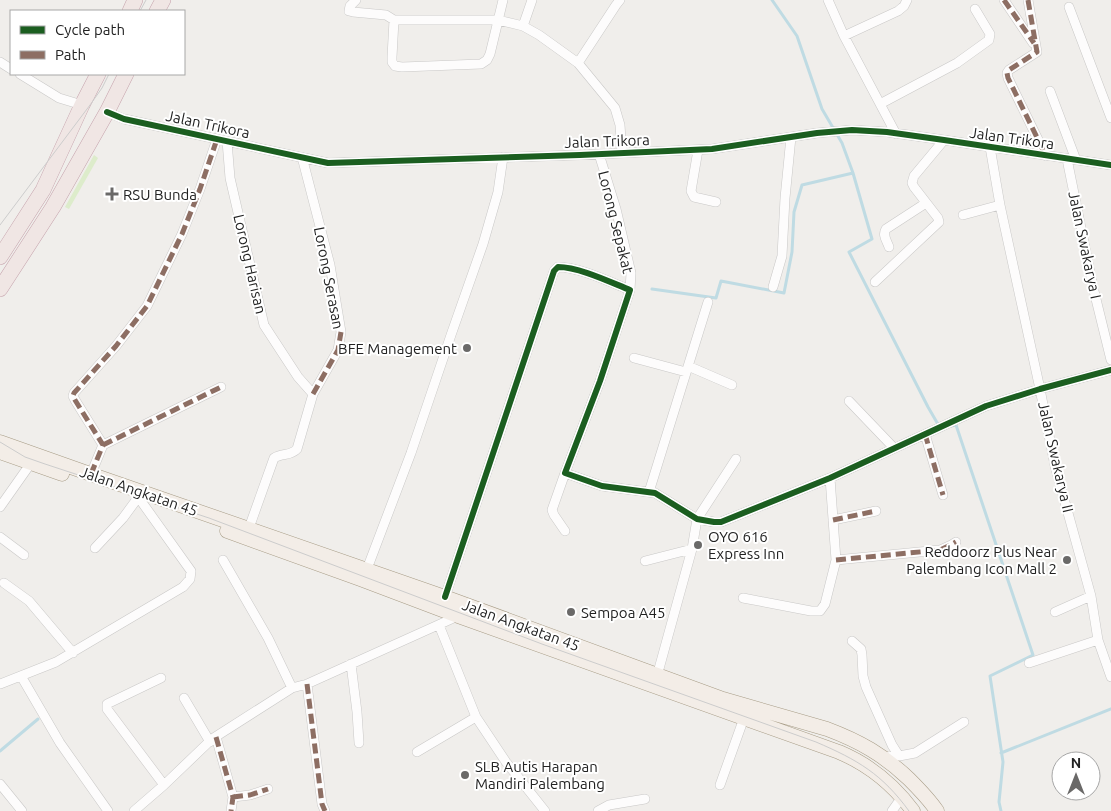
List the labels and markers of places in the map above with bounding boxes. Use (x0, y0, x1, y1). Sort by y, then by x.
place label: RSU Bunda (123, 186, 197, 203)
marker: RSU Bunda (105, 187, 119, 201)
place label: BFE Management (338, 340, 457, 357)
marker: BFE Management (461, 342, 473, 354)
place label: OYO 616 Express Inn (708, 528, 784, 562)
marker: OYO 616 Express Inn (692, 539, 704, 551)
place label: Reddoorz Plus Near Palembang Icon Mall 2 (906, 543, 1057, 577)
marker: Reddoorz Plus Near Palembang Icon Mall 2 (1061, 554, 1073, 566)
place label: Sempoa A45 (581, 604, 665, 621)
marker: Sempoa A45 (565, 606, 577, 618)
place label: SLB Autis Harapan Mandiri Palembang (475, 758, 605, 792)
marker: SLB Autis Harapan Mandiri Palembang (459, 769, 471, 781)

